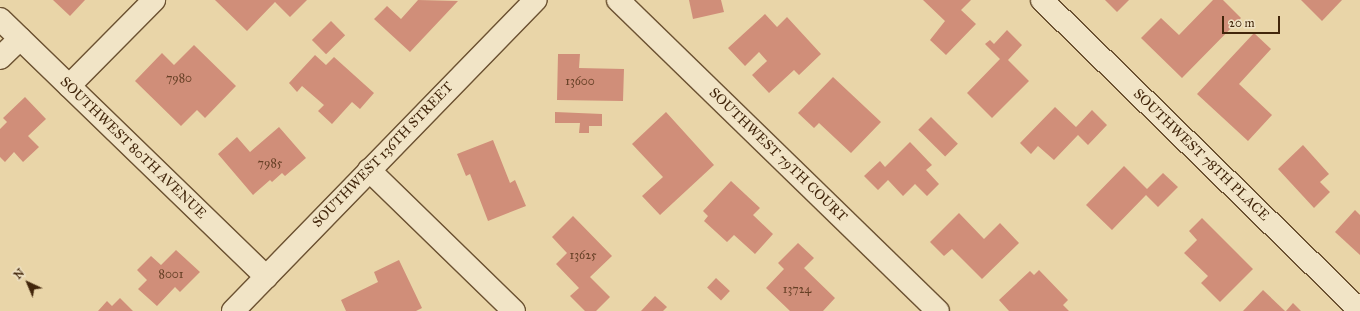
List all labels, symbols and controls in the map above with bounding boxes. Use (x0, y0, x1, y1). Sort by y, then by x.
scale bar (1224, 8, 1282, 34)
text: 20 m (1229, 16, 1255, 30)
house number: 7980 (166, 72, 192, 86)
street label: SOUTHWEST 80TH AVENUE (56, 74, 210, 222)
house number: 13600 (565, 75, 595, 89)
street label: SOUTHWEST 136TH STREET (309, 79, 457, 231)
street label: SOUTHWEST 79TH COURT (705, 85, 851, 225)
street label: SOUTHWEST 78TH PLACE (1130, 86, 1272, 224)
house number: 7985 (258, 157, 282, 171)
house number: 13625 (569, 249, 597, 263)
north arrow (8, 263, 48, 303)
text: N (11, 266, 27, 282)
house number: 8001 (159, 268, 183, 282)
house number: 13724 (783, 283, 811, 297)

